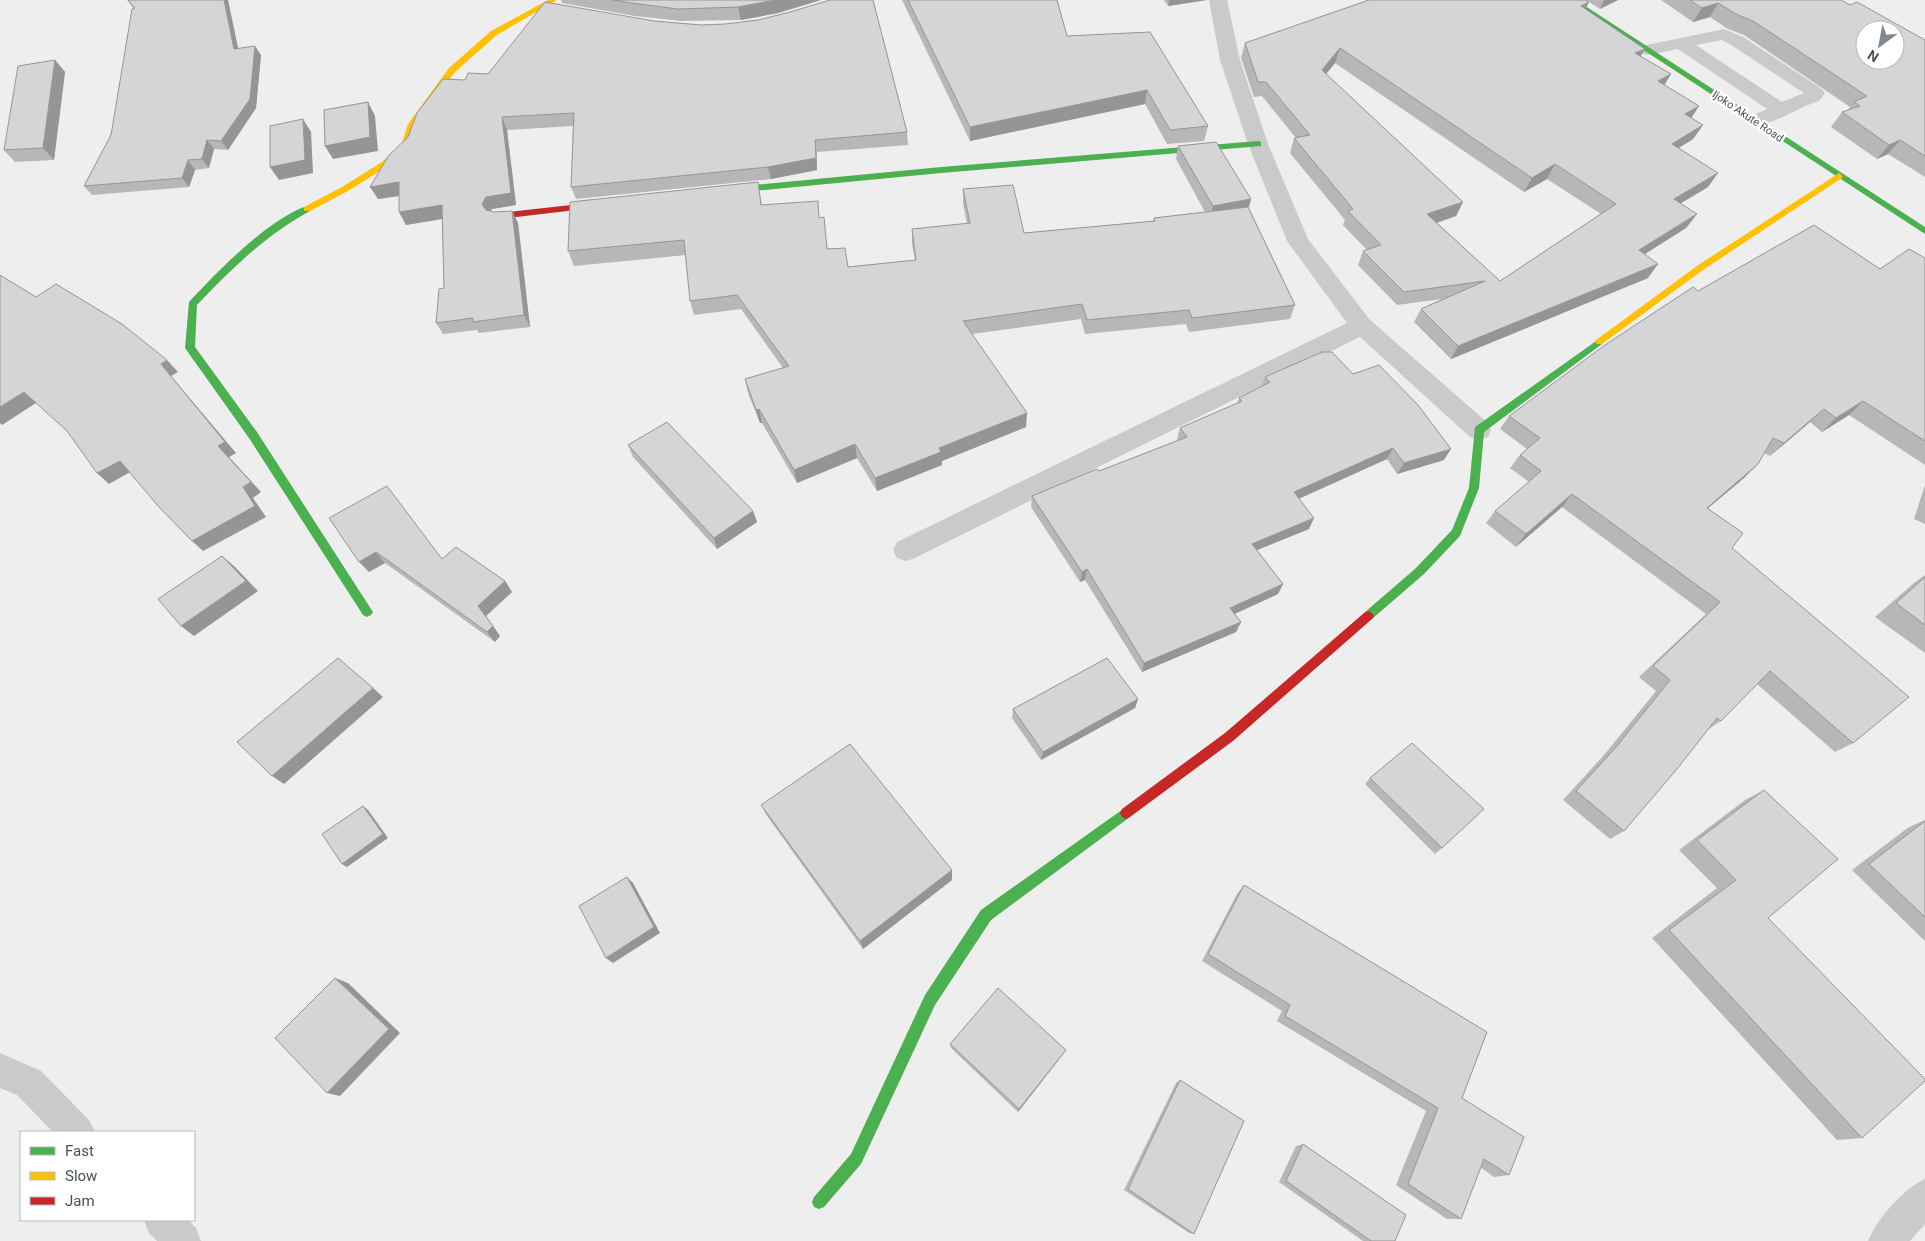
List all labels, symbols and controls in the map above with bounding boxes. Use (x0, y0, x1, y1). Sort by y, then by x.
north arrow (1855, 20, 1905, 70)
text: N (1865, 47, 1882, 65)
street label: Ijoko Akute Road (1710, 88, 1786, 145)
legend (20, 1131, 195, 1221)
text: Fast (65, 1142, 94, 1160)
text: Slow (65, 1167, 97, 1185)
text: Jam (65, 1192, 95, 1210)

